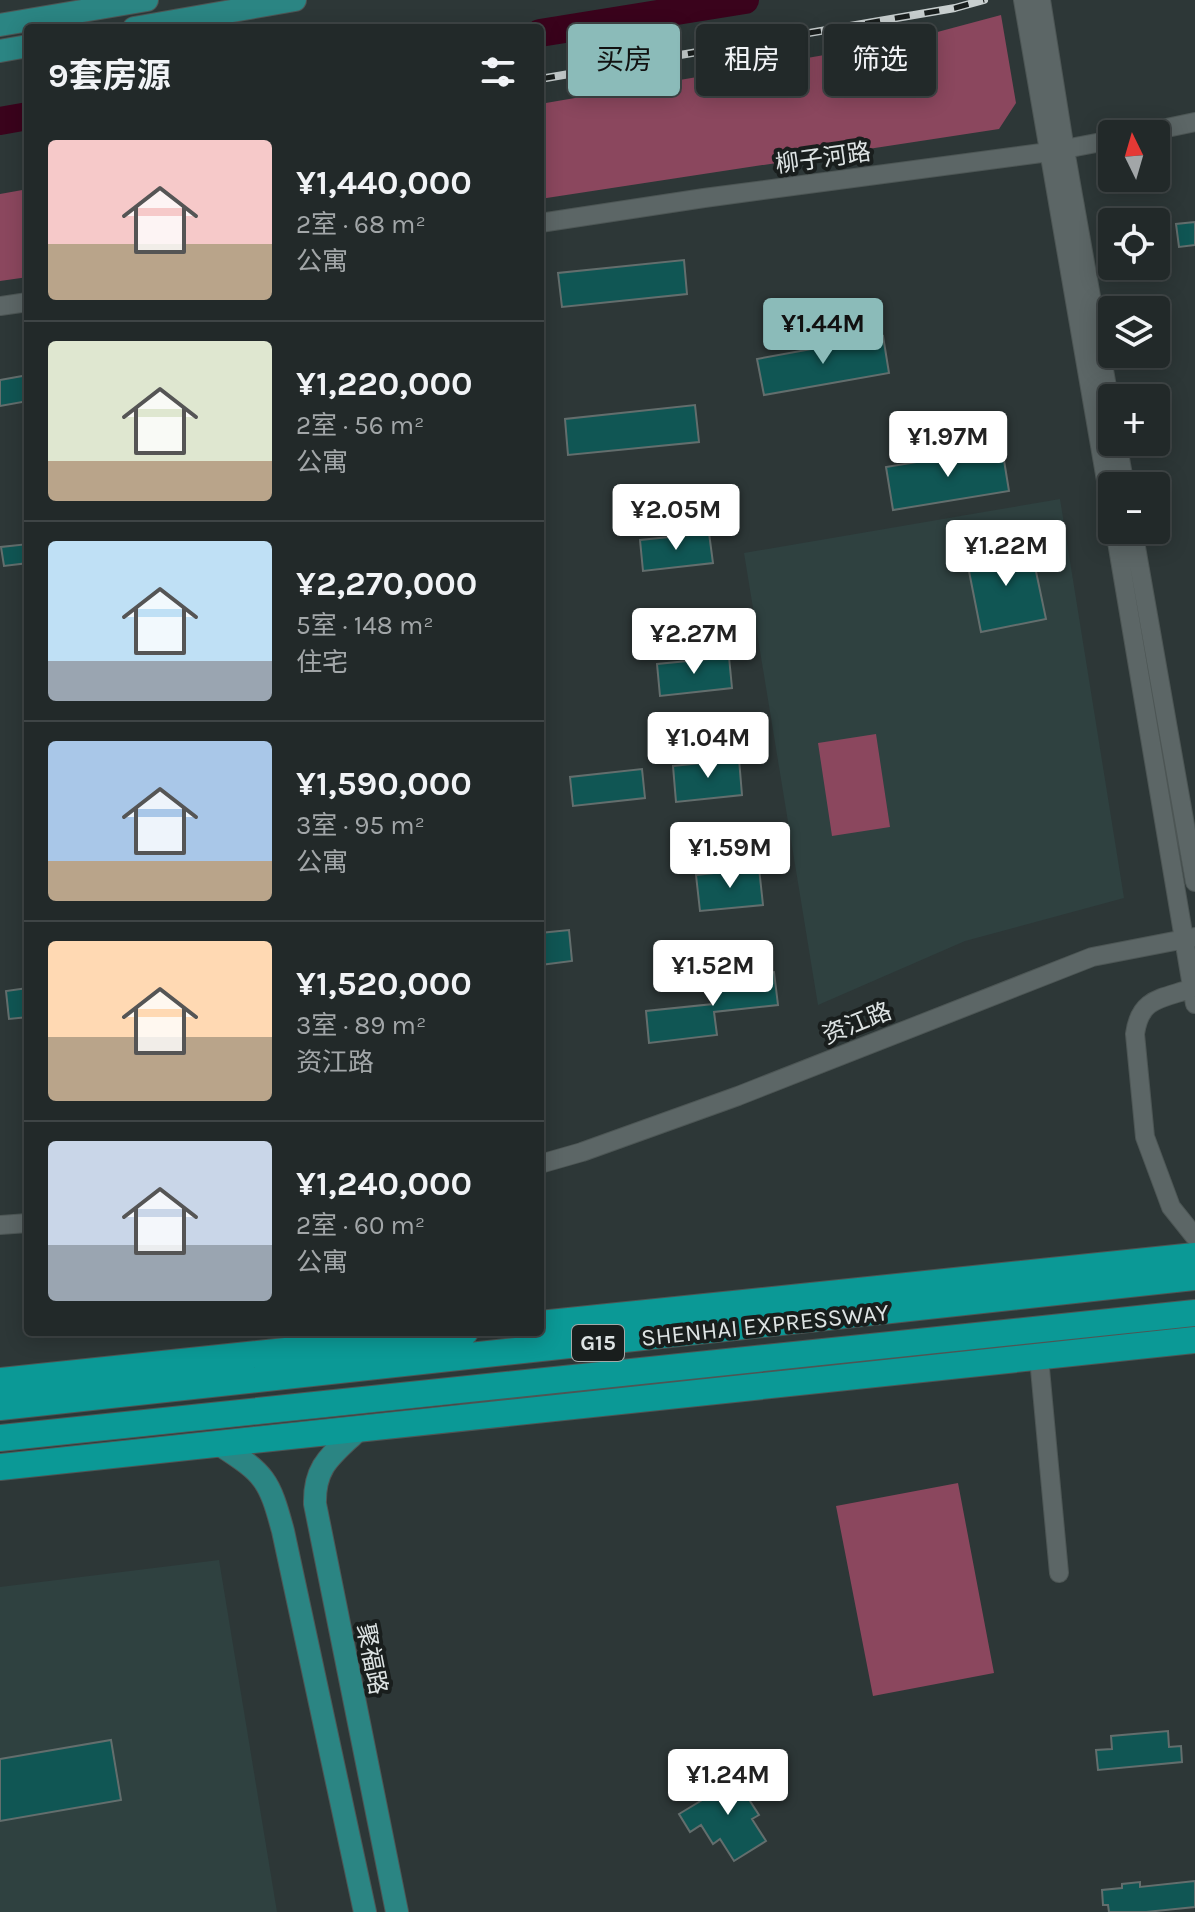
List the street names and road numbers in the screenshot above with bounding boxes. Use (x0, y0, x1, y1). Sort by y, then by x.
street label: 柳子河路 (774, 137, 872, 179)
street label: 资江路 (818, 997, 896, 1049)
street label: SHENHAI EXPRESSWAY (640, 1298, 890, 1352)
road number: G15 (572, 1325, 624, 1361)
street label: 聚福路 (351, 1621, 393, 1697)

